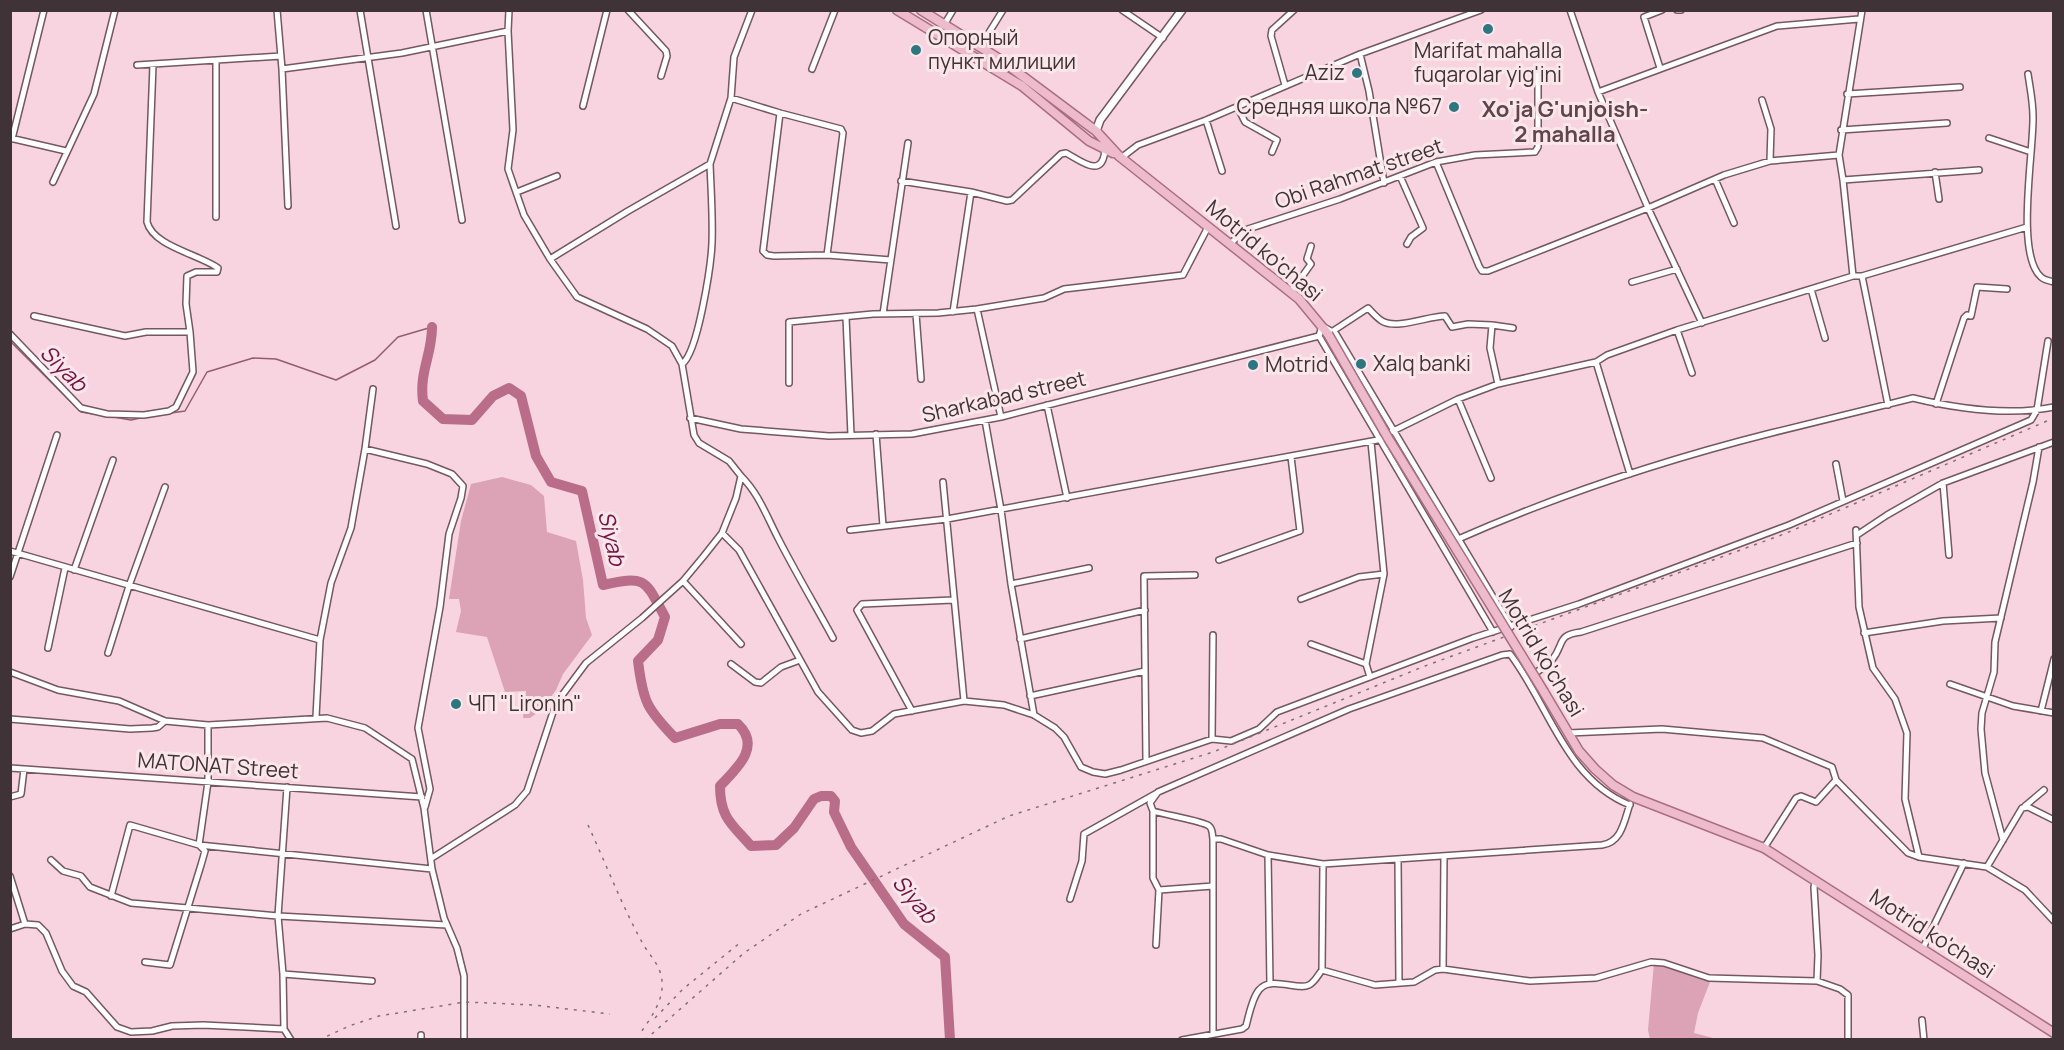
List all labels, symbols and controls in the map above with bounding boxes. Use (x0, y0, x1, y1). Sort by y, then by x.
marker: Marifat mahalla fuqarolar yig'ini (1481, 22, 1495, 36)
place label: Опорный пункт милиции (928, 23, 1076, 75)
place label: Marifat mahalla fuqarolar yig'ini (1414, 36, 1562, 88)
marker: Опорный пункт милиции (909, 43, 923, 57)
place label: Aziz (1305, 58, 1345, 86)
marker: Aziz (1350, 66, 1364, 80)
place label: Средняя школа №67 (1237, 92, 1442, 120)
district label: Xo'ja G'unjoish- 2 mahalla (1482, 94, 1648, 149)
marker: Средняя школа №67 (1447, 100, 1461, 114)
street label: Obi Rahmat street (1271, 131, 1446, 215)
street label: Motrid ko'chasi (1200, 193, 1329, 307)
water label: Siyab (34, 338, 95, 399)
place label: Xalq banki (1373, 349, 1471, 377)
place label: Motrid (1265, 350, 1328, 378)
marker: Xalq banki (1354, 357, 1368, 371)
marker: Motrid (1246, 358, 1260, 372)
street label: Sharkabad street (919, 364, 1088, 428)
water label: Siyab (591, 508, 633, 570)
street label: Motrid ko'chasi (1493, 583, 1591, 722)
place label: ЧП "Lironin" (468, 689, 582, 717)
marker: ЧП "Lironin" (449, 697, 463, 711)
street label: MATONAT Street (136, 745, 300, 785)
water label: Siyab (886, 868, 945, 931)
street label: Motrid ko'chasi (1864, 882, 2001, 984)

